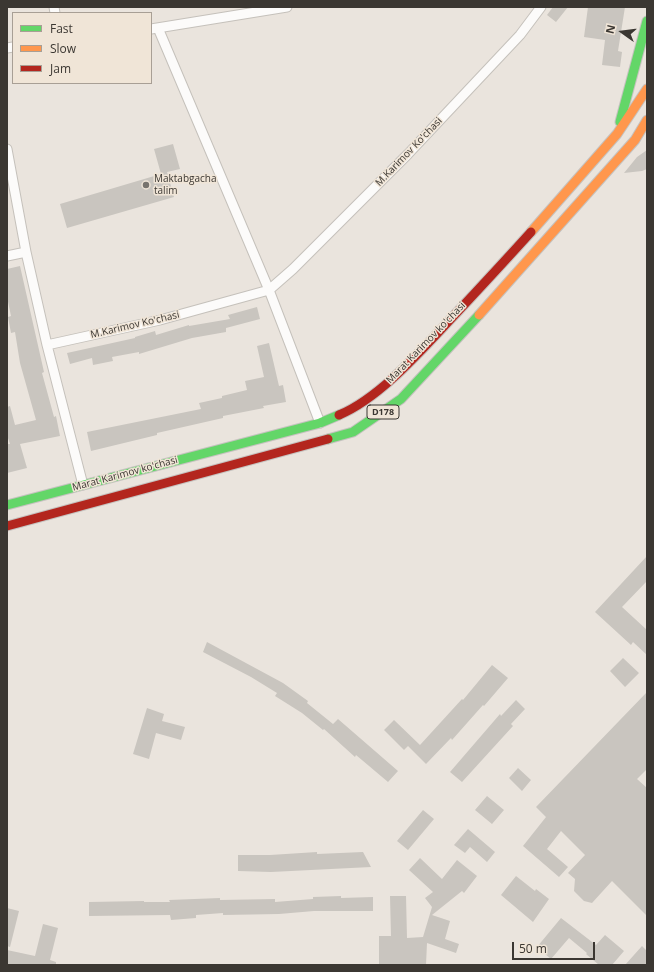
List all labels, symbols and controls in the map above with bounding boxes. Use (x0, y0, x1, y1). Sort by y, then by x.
legend (12, 12, 152, 84)
north arrow (602, 12, 642, 52)
text: Fast (50, 20, 73, 37)
text: N (602, 23, 618, 35)
text: Slow (50, 40, 76, 57)
text: Jam (50, 60, 71, 77)
street label: M.Karimov Ko'chasi (373, 115, 445, 189)
place label: Maktabgacha talim (154, 173, 217, 196)
marker: Maktabgacha talim (141, 180, 151, 190)
street label: Marat Karimov ko'chasi (384, 300, 468, 386)
street label: M.Karimov Ko'chasi (89, 309, 181, 341)
road number: D178 (367, 405, 399, 419)
street label: Marat Karimov ko'chasi (71, 454, 179, 494)
scale bar (514, 934, 597, 960)
text: 50 m (519, 940, 547, 957)

